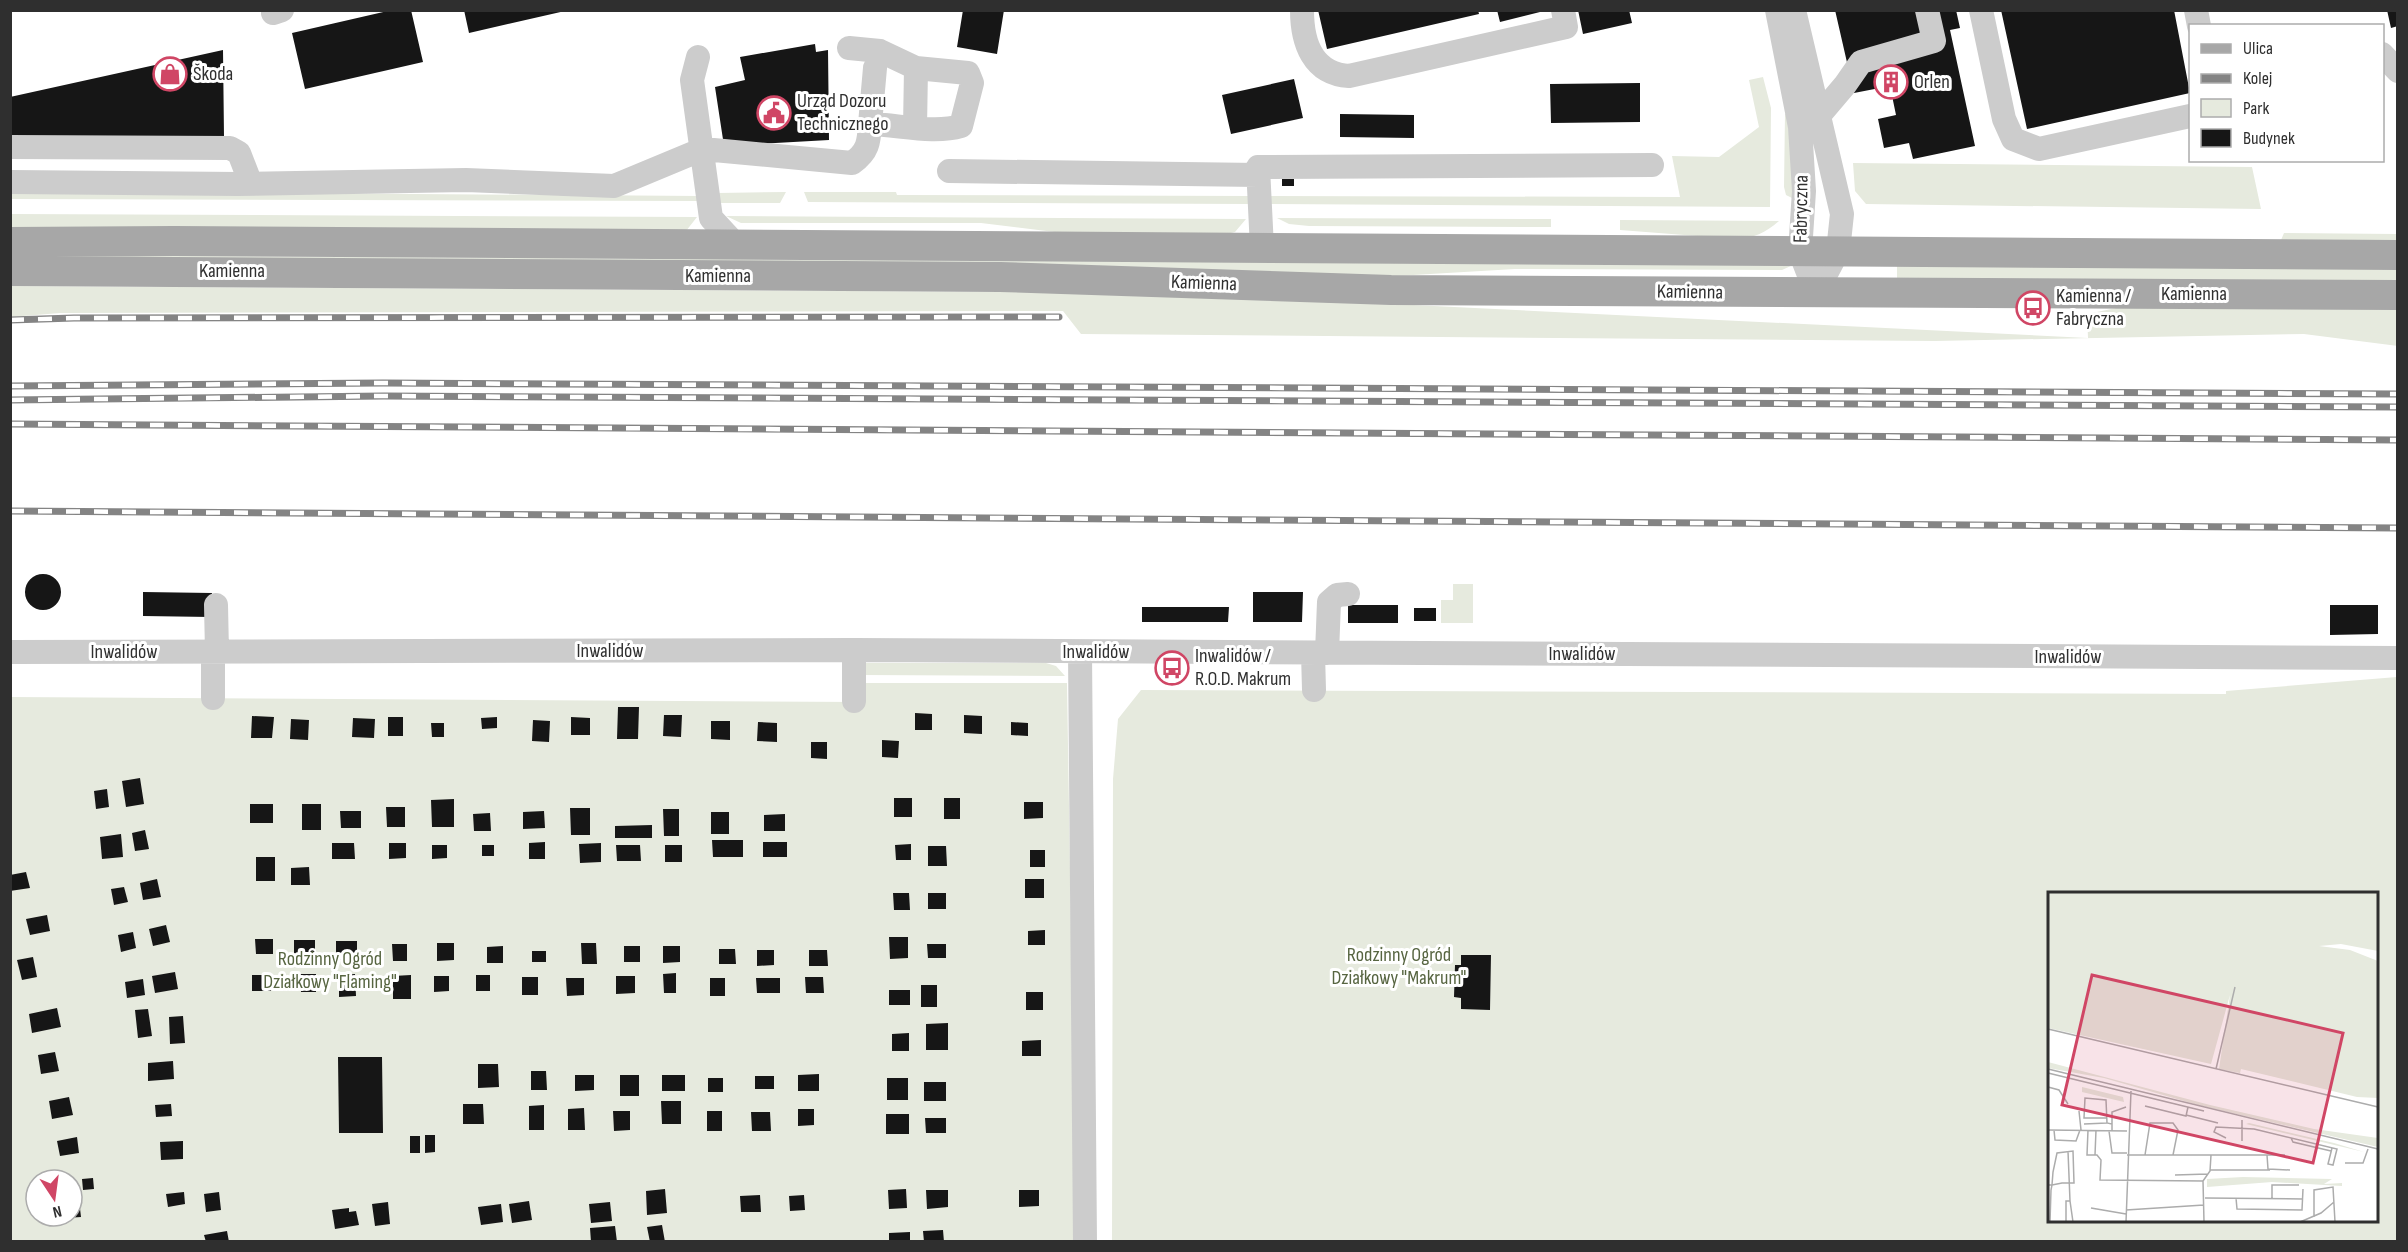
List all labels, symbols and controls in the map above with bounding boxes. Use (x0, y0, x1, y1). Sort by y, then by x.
legend (2189, 24, 2384, 162)
text: Ulica (2243, 38, 2273, 59)
shop icon: Škoda (152, 56, 188, 92)
place label: Škoda (193, 62, 233, 86)
building icon: Orlen (1873, 64, 1909, 100)
text: Kolej (2243, 68, 2272, 89)
place label: Orlen (1914, 70, 1950, 94)
place label: Urząd Dozoru Technicznego (797, 89, 889, 136)
public building icon: Urząd Dozoru Technicznego (756, 95, 792, 131)
text: Park (2243, 98, 2269, 119)
text: Budynek (2243, 128, 2295, 149)
street label: Fabryczna (1788, 175, 1814, 243)
street label: Kamienna (199, 259, 265, 283)
street label: Kamienna (685, 264, 751, 288)
street label: Kamienna (1171, 270, 1237, 296)
street label: Kamienna (1657, 279, 1723, 305)
street label: Kamienna (2161, 282, 2227, 306)
place label: Kamienna / Fabryczna (2056, 284, 2131, 331)
bus stop icon: Kamienna / Fabryczna (2015, 290, 2051, 326)
street label: Inwalidów (577, 639, 643, 663)
street label: Inwalidów (91, 640, 157, 664)
street label: Inwalidów (1063, 640, 1129, 664)
street label: Inwalidów (1549, 642, 1615, 666)
place label: Inwalidów / R.O.D. Makrum (1195, 644, 1291, 691)
street label: Inwalidów (2035, 645, 2101, 669)
bus stop icon: Inwalidów / R.O.D. Makrum (1154, 650, 1190, 686)
inset map (2048, 892, 2378, 1222)
park label: Rodzinny Ogród Działkowy "Makrum" (1332, 943, 1466, 990)
park label: Rodzinny Ogród Działkowy "Flaming" (263, 947, 397, 994)
north arrow (24, 1168, 84, 1228)
text: N (51, 1201, 63, 1221)

